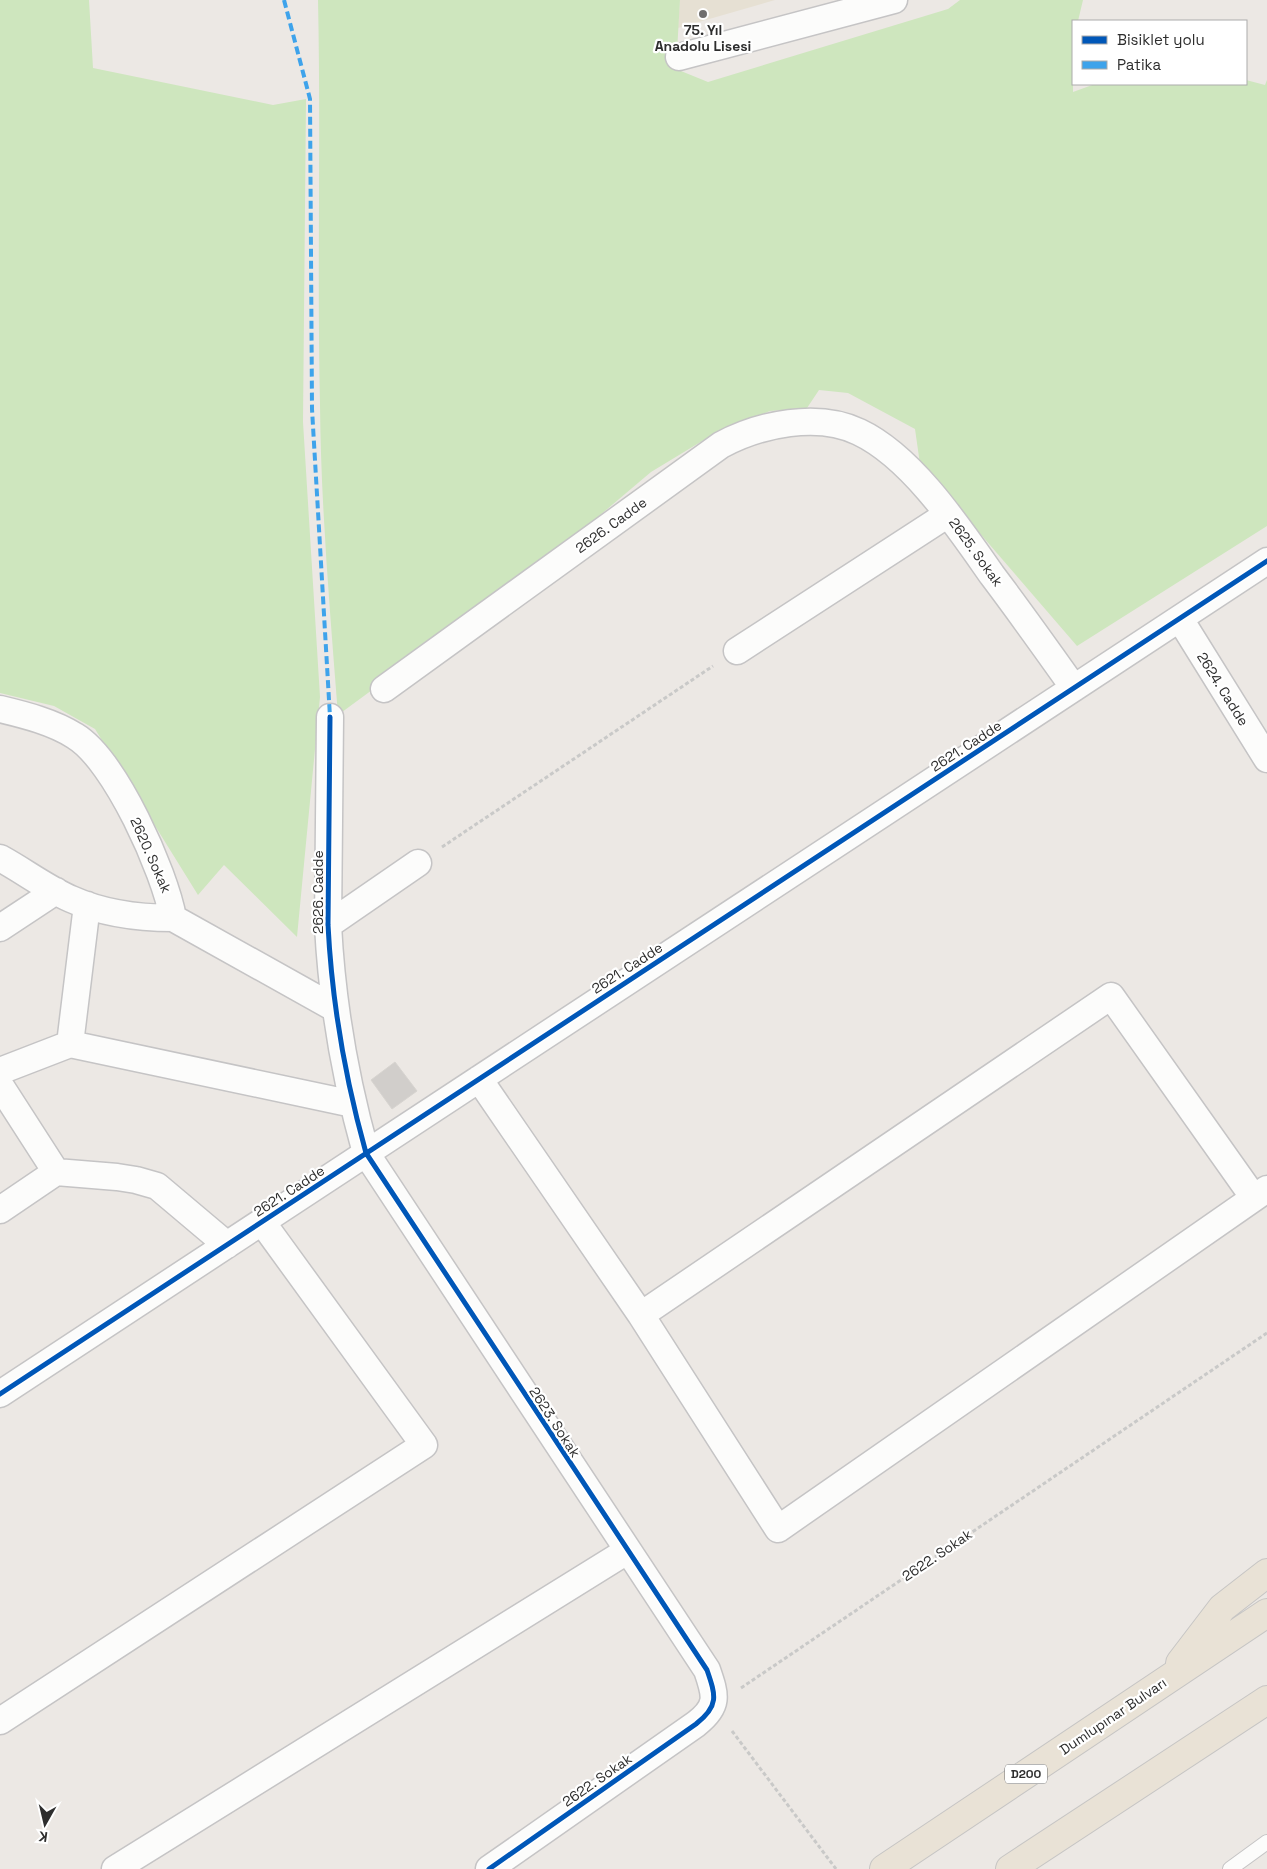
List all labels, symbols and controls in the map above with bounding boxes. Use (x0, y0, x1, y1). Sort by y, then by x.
marker: 75. Yıl Anadolu Lisesi (697, 8, 709, 20)
legend (1072, 20, 1247, 85)
place label: 75. Yıl Anadolu Lisesi (655, 21, 751, 55)
text: Bisiklet yolu (1117, 30, 1205, 49)
text: Patika (1117, 55, 1161, 74)
street label: 2626. Cadde (572, 493, 650, 557)
street label: 2625. Sokak (945, 514, 1007, 590)
street label: 2624. Cadde (1193, 649, 1253, 729)
street label: 2621. Cadde (927, 716, 1005, 776)
street label: 2620. Sokak (126, 814, 176, 896)
street label: 2626. Cadde (309, 850, 327, 934)
street label: 2621. Cadde (588, 938, 666, 998)
street label: 2621. Cadde (250, 1161, 328, 1221)
street label: 2623. Sokak (525, 1383, 585, 1461)
street label: 2622. Sokak (899, 1525, 976, 1585)
street label: Dumlupınar Bulvarı (1056, 1674, 1170, 1758)
street label: 2622. Sokak (559, 1749, 636, 1811)
road number: D200 (1005, 1765, 1047, 1784)
north arrow (20, 1799, 70, 1849)
text: K (37, 1827, 49, 1846)

